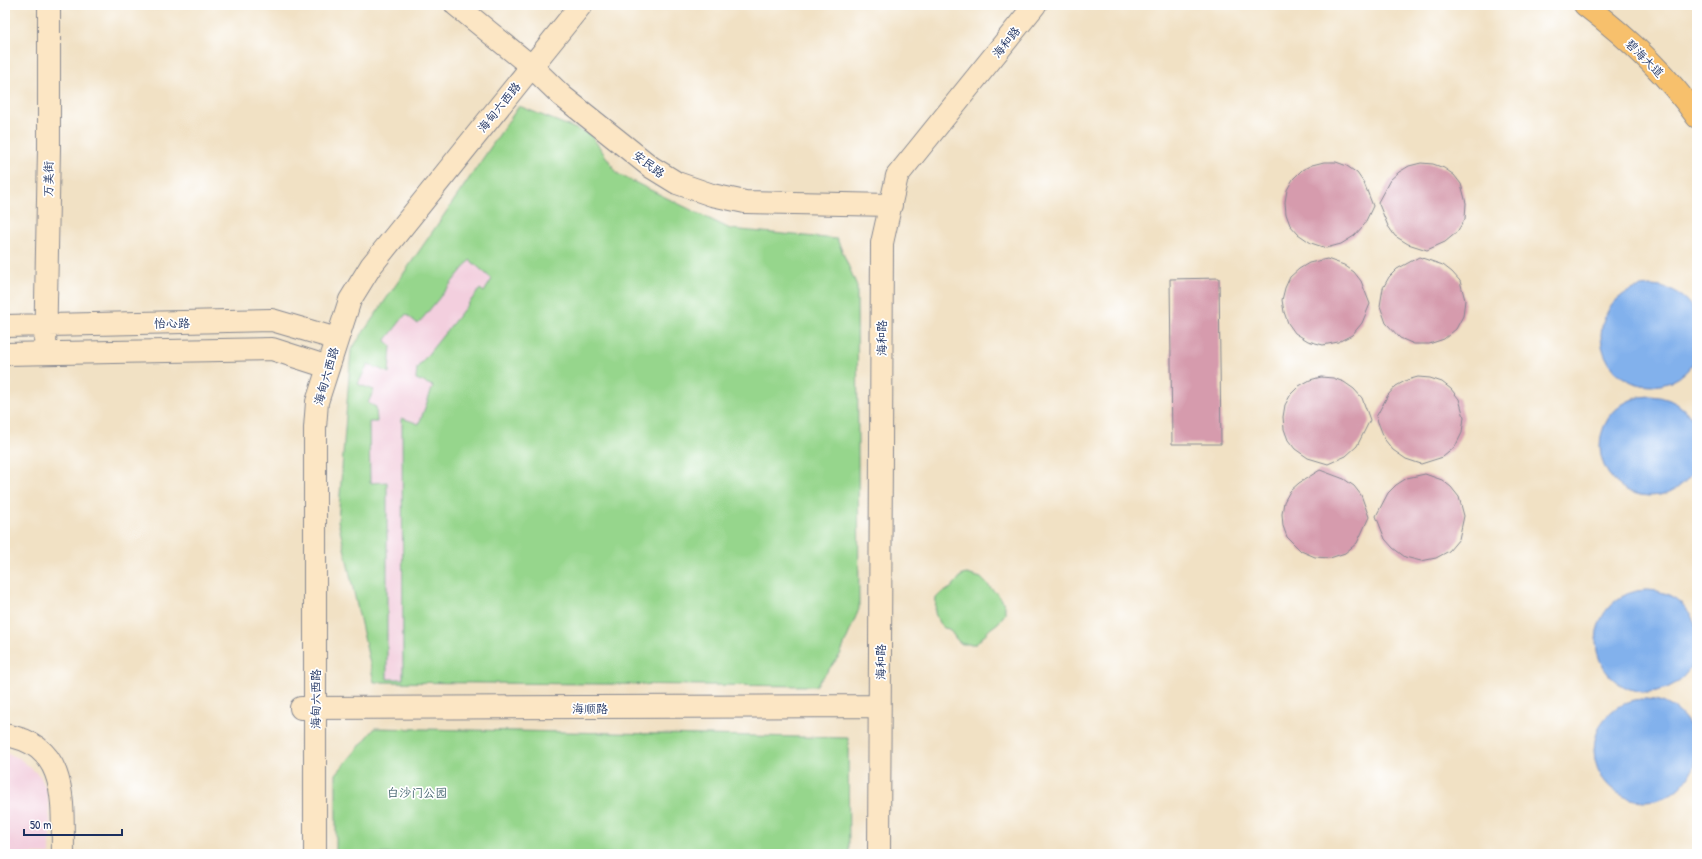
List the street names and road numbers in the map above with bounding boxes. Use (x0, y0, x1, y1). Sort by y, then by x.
street label: 海和路 (988, 23, 1024, 61)
street label: 碧海大道 (1622, 35, 1668, 81)
street label: 海甸六西路 (474, 78, 524, 136)
street label: 安民路 (630, 146, 668, 182)
street label: 万美街 (39, 161, 57, 197)
street label: 怡心路 (154, 314, 190, 332)
street label: 海和路 (873, 320, 890, 356)
street label: 海甸六西路 (310, 345, 342, 407)
street label: 海和路 (872, 644, 889, 680)
street label: 海甸六西路 (307, 669, 324, 729)
street label: 海顺路 (572, 700, 608, 717)

